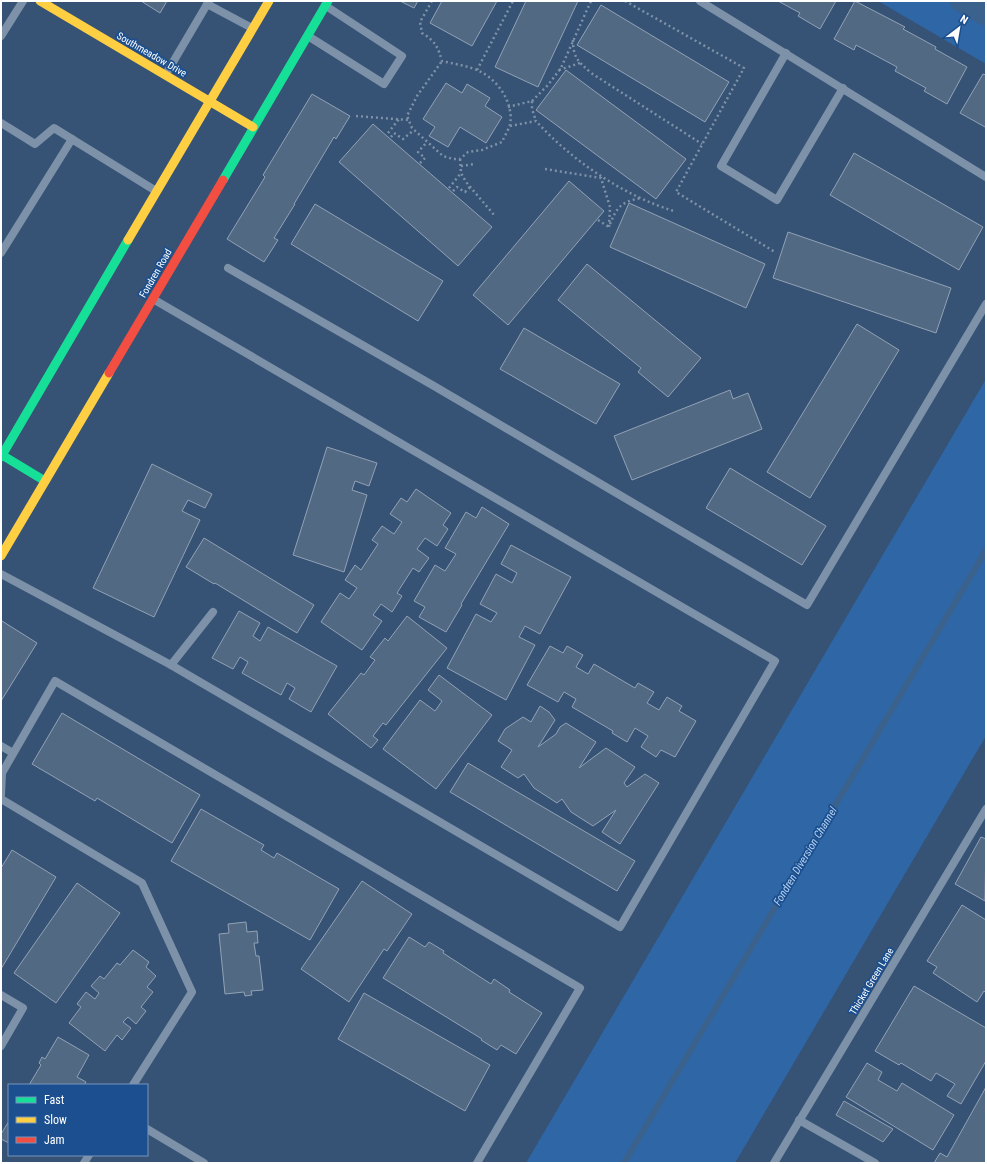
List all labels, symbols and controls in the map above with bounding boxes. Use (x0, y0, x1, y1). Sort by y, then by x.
north arrow (939, 8, 979, 48)
text: N (958, 13, 970, 27)
street label: Southmeadow Drive (115, 30, 189, 79)
street label: Fondren Road (137, 247, 174, 300)
water label: Fondren Diversion Channel (771, 804, 840, 908)
street label: Thicket Green Lane (847, 946, 896, 1017)
legend (8, 1084, 148, 1156)
text: Fast (44, 1093, 65, 1107)
text: Slow (44, 1113, 67, 1127)
text: Jam (44, 1133, 65, 1147)

